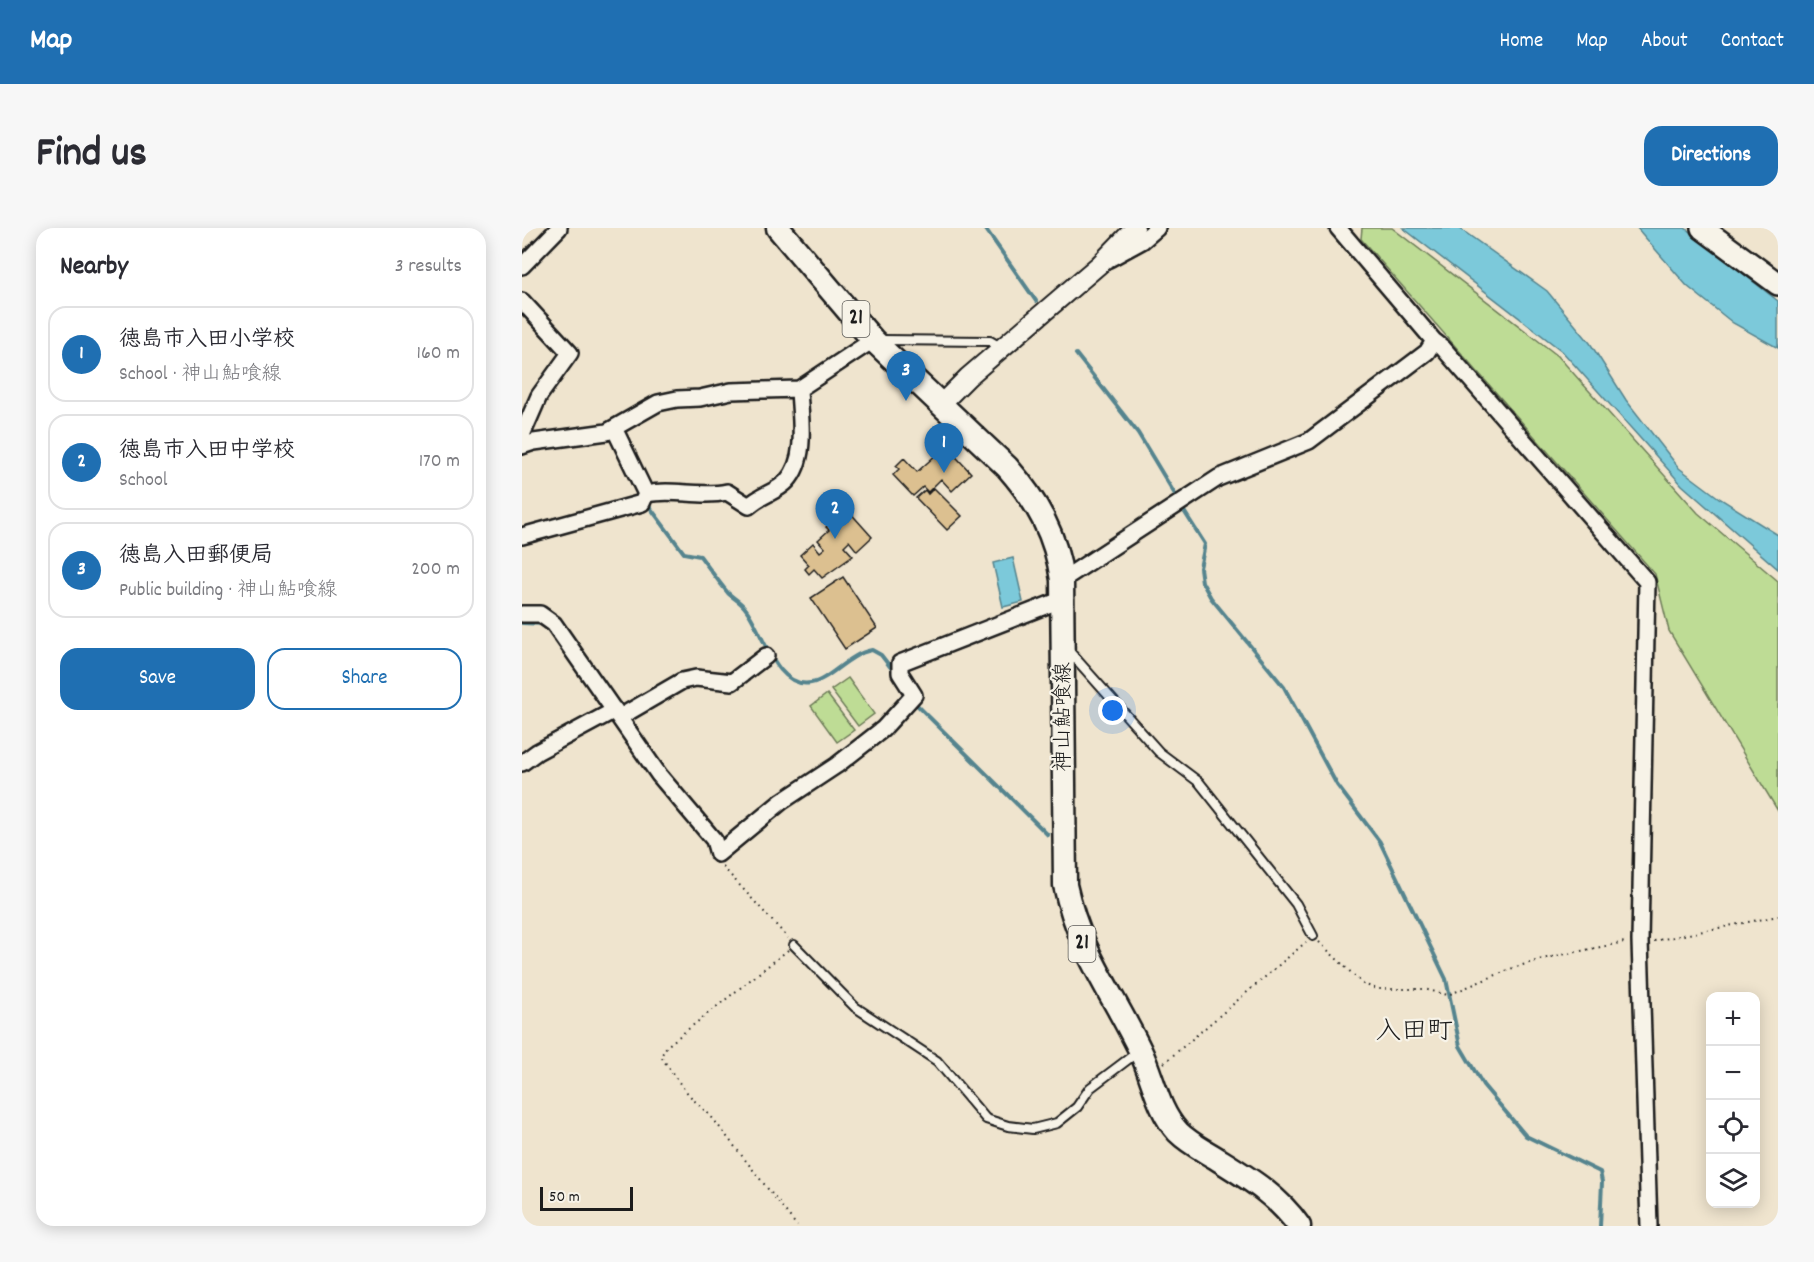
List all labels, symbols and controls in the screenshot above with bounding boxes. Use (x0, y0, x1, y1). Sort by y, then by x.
text: Map (30, 22, 72, 62)
text: Home (1499, 27, 1543, 57)
text: Map (1576, 27, 1608, 57)
text: About (1641, 27, 1688, 57)
text: Contact (1721, 27, 1784, 57)
text: Find us (36, 126, 147, 186)
button: Directions (1644, 126, 1778, 186)
text: Nearby (60, 249, 128, 286)
text: 3 results (395, 253, 462, 281)
road number: 21 (842, 301, 870, 337)
text: 徳島市入田小学校 (119, 325, 295, 356)
text: 1 (79, 340, 84, 368)
text: 160 m (417, 340, 460, 368)
pin: 3 (886, 352, 926, 401)
text: School · 神山鮎喰線 (119, 361, 281, 389)
pin: 1 (924, 424, 964, 473)
text: 徳島市入田中学校 (119, 436, 295, 467)
text: 2 (77, 448, 86, 476)
text: 170 m (419, 448, 460, 476)
text: School (119, 467, 168, 495)
pin: 2 (816, 490, 854, 539)
text: 徳島入田郵便局 (119, 541, 273, 572)
text: 3 (77, 556, 86, 584)
text: 200 m (411, 556, 460, 584)
text: Public building · 神山鮎喰線 (119, 577, 337, 605)
button: Save (60, 648, 255, 710)
button: Share (267, 648, 462, 710)
street label: 神山鮎喰線 (1049, 662, 1080, 772)
your location (1098, 696, 1127, 725)
road number: 21 (1068, 926, 1096, 962)
map controls (1706, 992, 1760, 1208)
button: + (1706, 992, 1760, 1046)
district label: 入田町 (1375, 1014, 1453, 1051)
button: − (1706, 1046, 1760, 1100)
button: locate (1706, 1100, 1760, 1154)
button: layers (1706, 1154, 1760, 1208)
scale bar (540, 1184, 633, 1212)
text: 50 m (549, 1186, 580, 1209)

